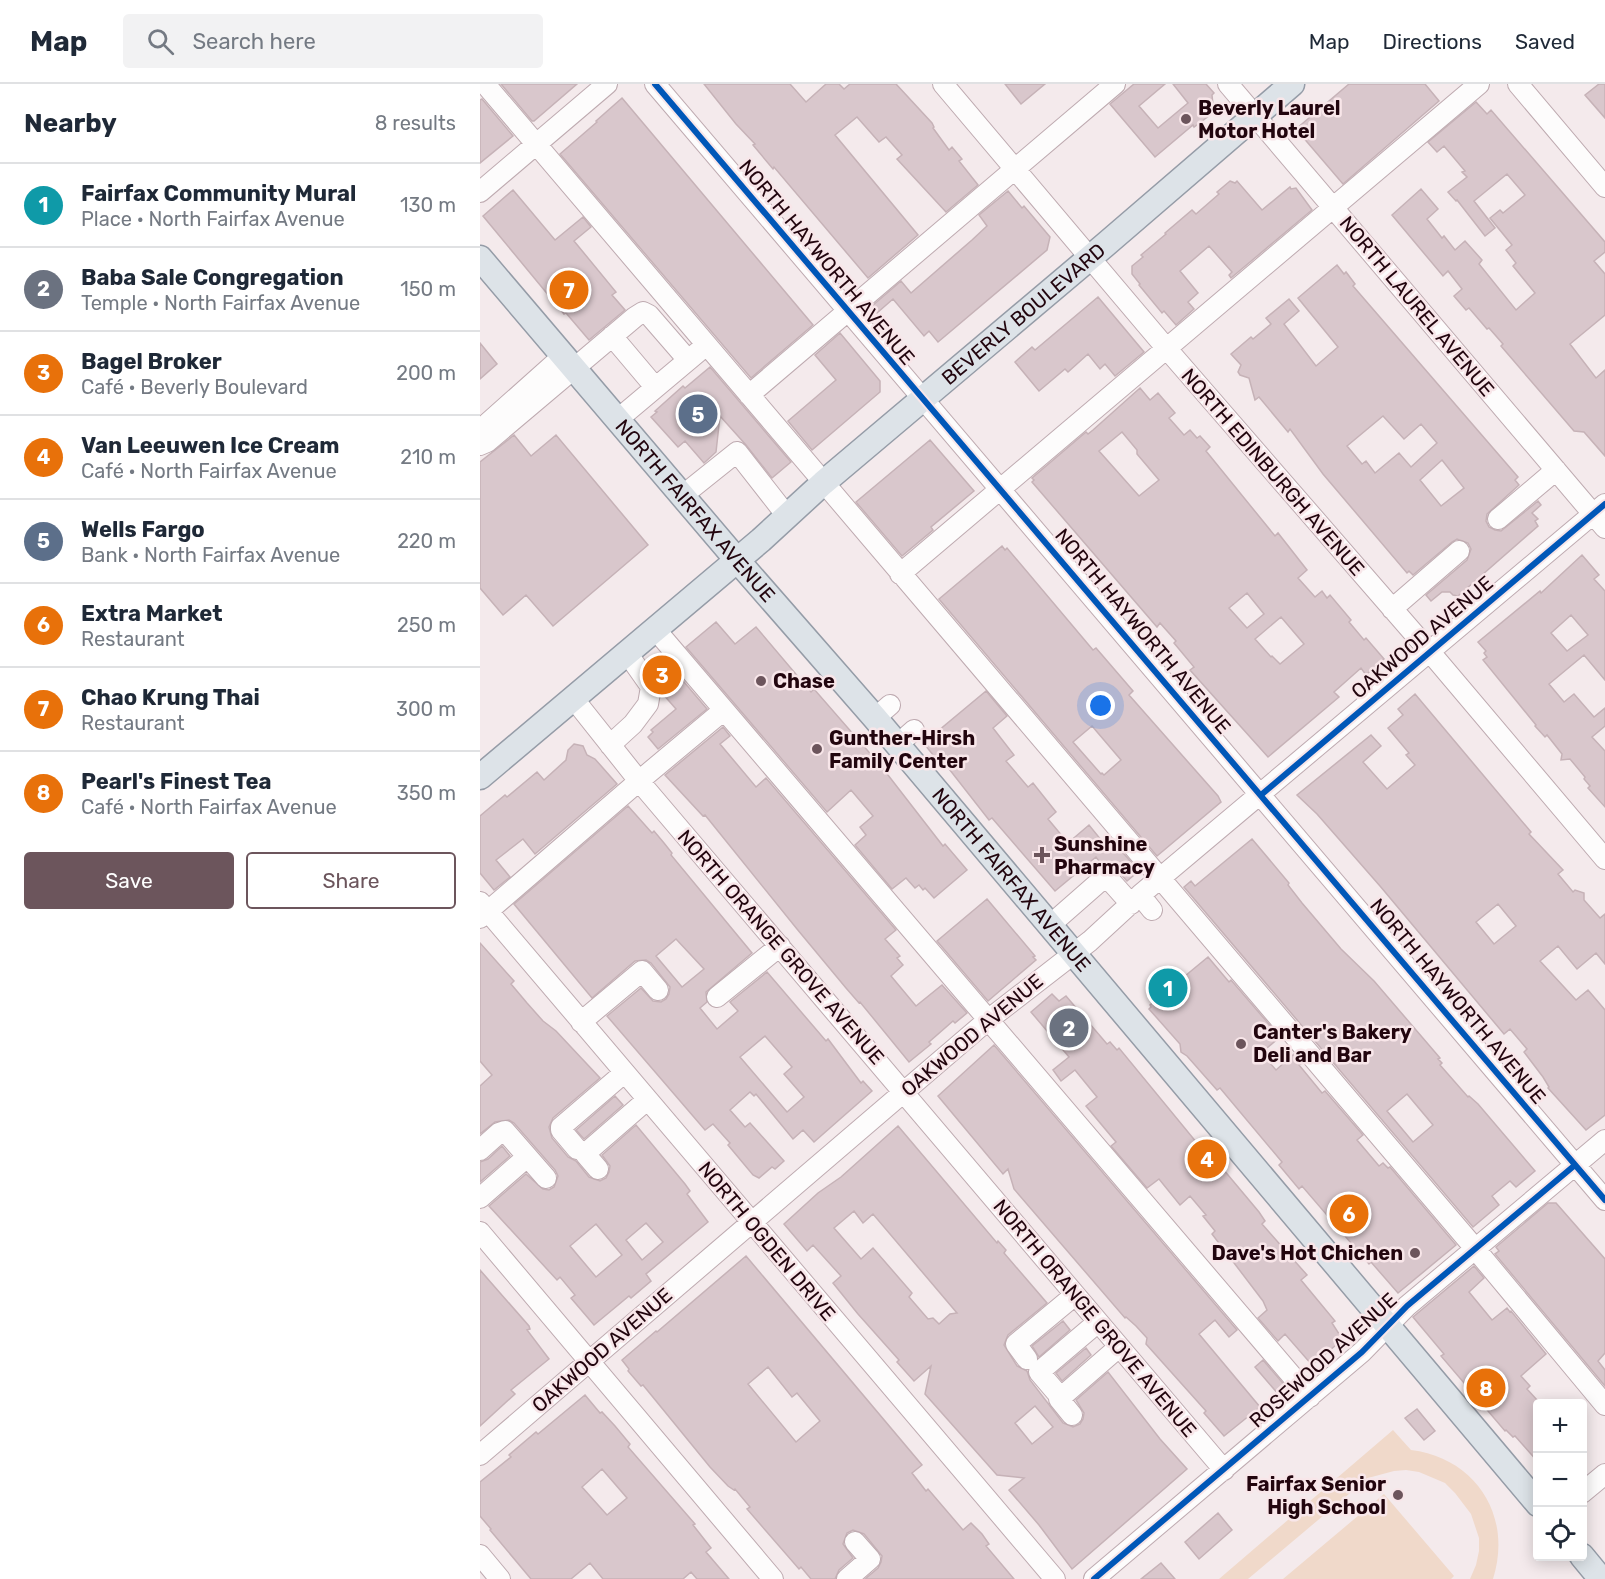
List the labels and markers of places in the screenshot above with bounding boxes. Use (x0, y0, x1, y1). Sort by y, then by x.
place label: Beverly Laurel Motor Hotel (1198, 96, 1341, 143)
marker: Beverly Laurel Motor Hotel (1179, 112, 1193, 126)
pin: 7 (550, 268, 589, 312)
pin: 5 (678, 392, 718, 436)
pin: 3 (642, 652, 681, 698)
place label: Chase (773, 669, 835, 693)
marker: Chase (754, 674, 768, 688)
place label: Gunther-Hirsh Family Center (829, 726, 975, 773)
marker: Gunther-Hirsh Family Center (810, 742, 824, 756)
place label: Sunshine Pharmacy (1054, 832, 1155, 879)
marker: Sunshine Pharmacy (1035, 848, 1049, 862)
pin: 1 (1148, 966, 1188, 1010)
pin: 2 (1050, 1006, 1088, 1050)
place label: Canter's Bakery Deli and Bar (1253, 1020, 1412, 1067)
marker: Canter's Bakery Deli and Bar (1234, 1037, 1248, 1051)
pin: 4 (1188, 1136, 1226, 1182)
pin: 6 (1330, 1192, 1368, 1236)
place label: Dave's Hot Chichen (1211, 1241, 1403, 1265)
marker: Dave's Hot Chichen (1408, 1246, 1422, 1260)
pin: 8 (1466, 1366, 1506, 1410)
place label: Fairfax Senior High School (1246, 1472, 1386, 1519)
marker: Fairfax Senior High School (1391, 1488, 1405, 1502)

